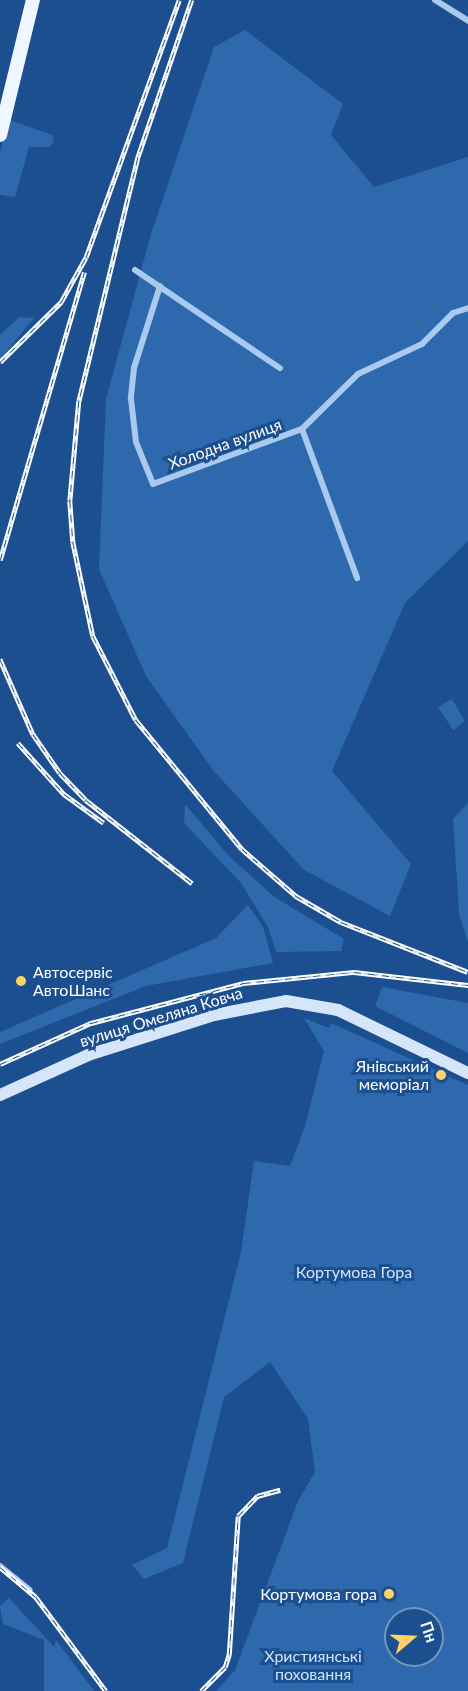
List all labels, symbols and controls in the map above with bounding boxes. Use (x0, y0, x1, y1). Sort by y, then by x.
street label: Холодна вулиця (166, 415, 284, 473)
place label: Автосервіс АвтоШанс (33, 962, 113, 1000)
marker: Автосервіс АвтоШанс (14, 974, 28, 988)
street label: вулиця Омеляна Ковча (77, 983, 245, 1051)
place label: Янівський меморіал (356, 1056, 429, 1094)
marker: Янівський меморіал (434, 1068, 448, 1082)
park label: Кортумова Гора (296, 1262, 412, 1282)
place label: Кортумова гора (260, 1584, 377, 1604)
marker: Кортумова гора (382, 1587, 396, 1601)
north arrow (384, 1607, 444, 1667)
text: Пн (417, 1619, 442, 1645)
park label: Християнські поховання (264, 1646, 362, 1684)

